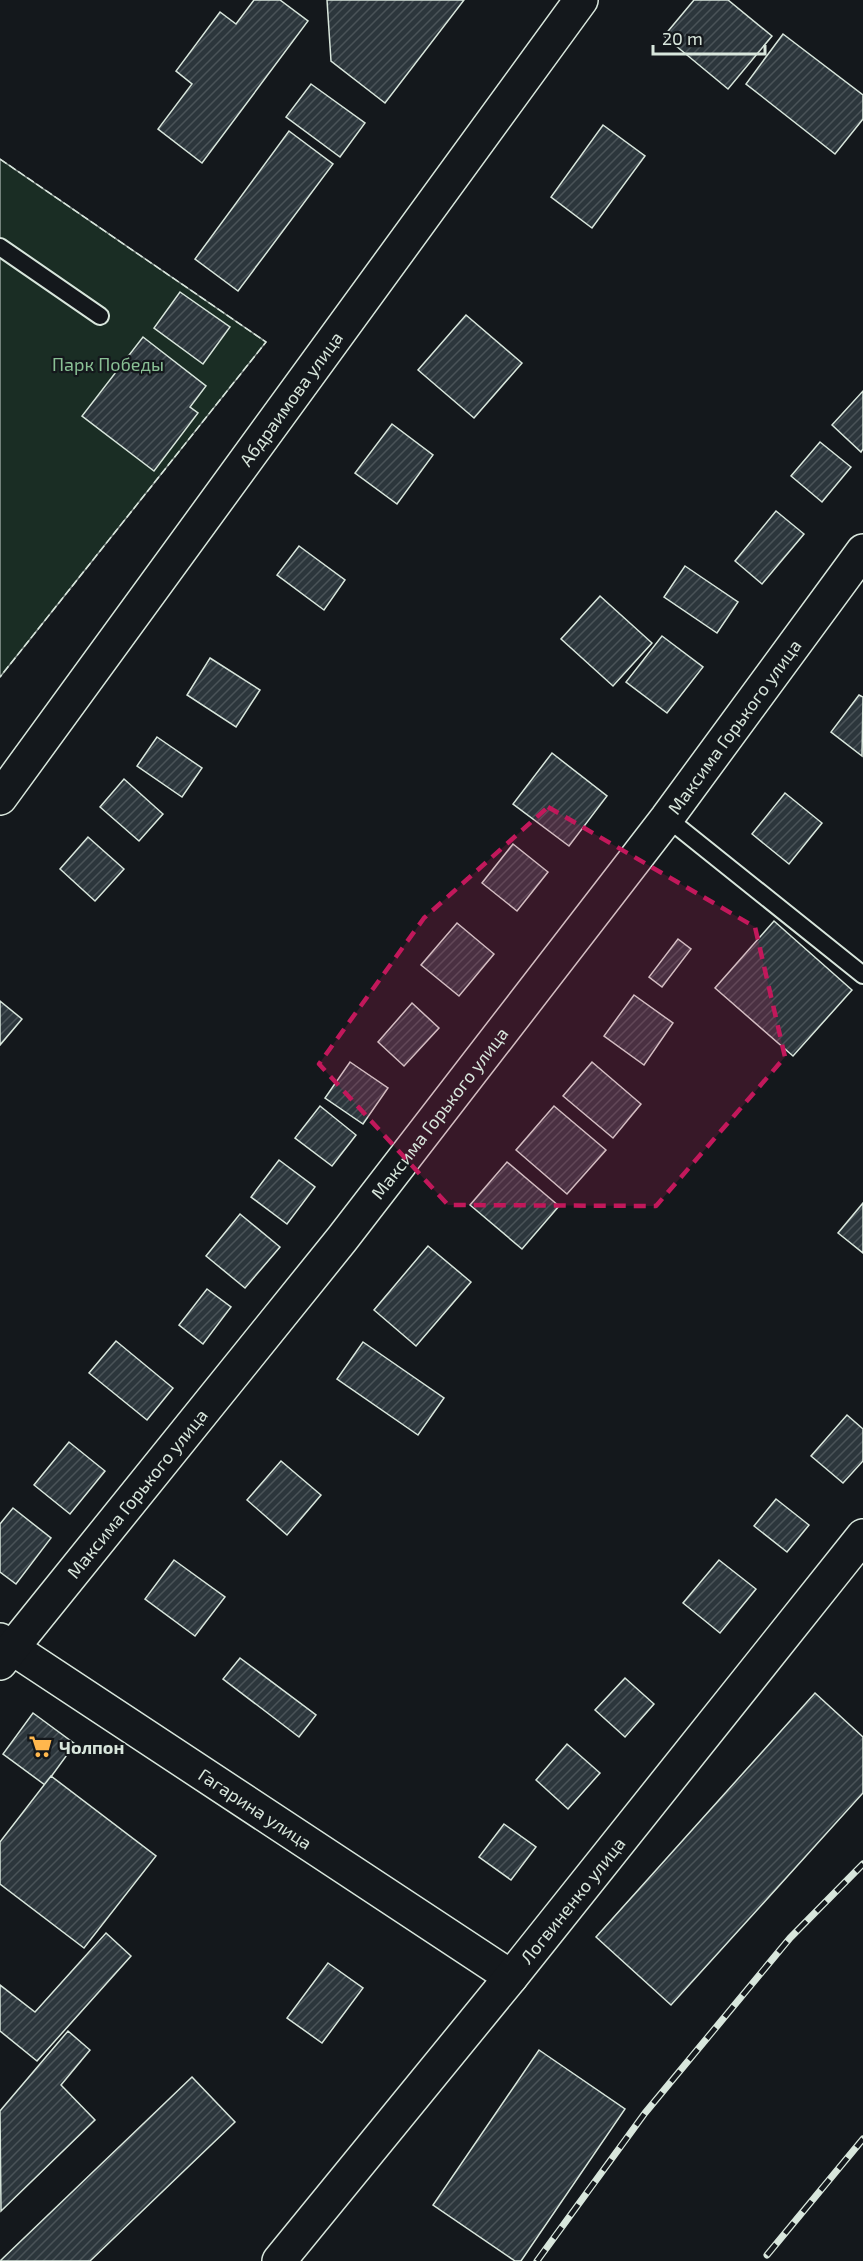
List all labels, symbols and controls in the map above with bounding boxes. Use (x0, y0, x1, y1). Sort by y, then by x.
scale bar (653, 18, 766, 56)
text: 20 m (662, 27, 703, 49)
street label: Абдраимова улица (234, 327, 347, 470)
park label: Парк Победы (52, 353, 164, 375)
street label: Максима Горького улица (663, 635, 806, 818)
street label: Максима Горького улица (366, 1023, 513, 1203)
street label: Максима Горького улица (62, 1404, 212, 1582)
supermarket icon: Чолпон (28, 1734, 54, 1760)
place label: Чолпон (59, 1736, 124, 1758)
street label: Гагарина улица (195, 1763, 316, 1854)
street label: Логвиненко улица (515, 1832, 630, 1968)

